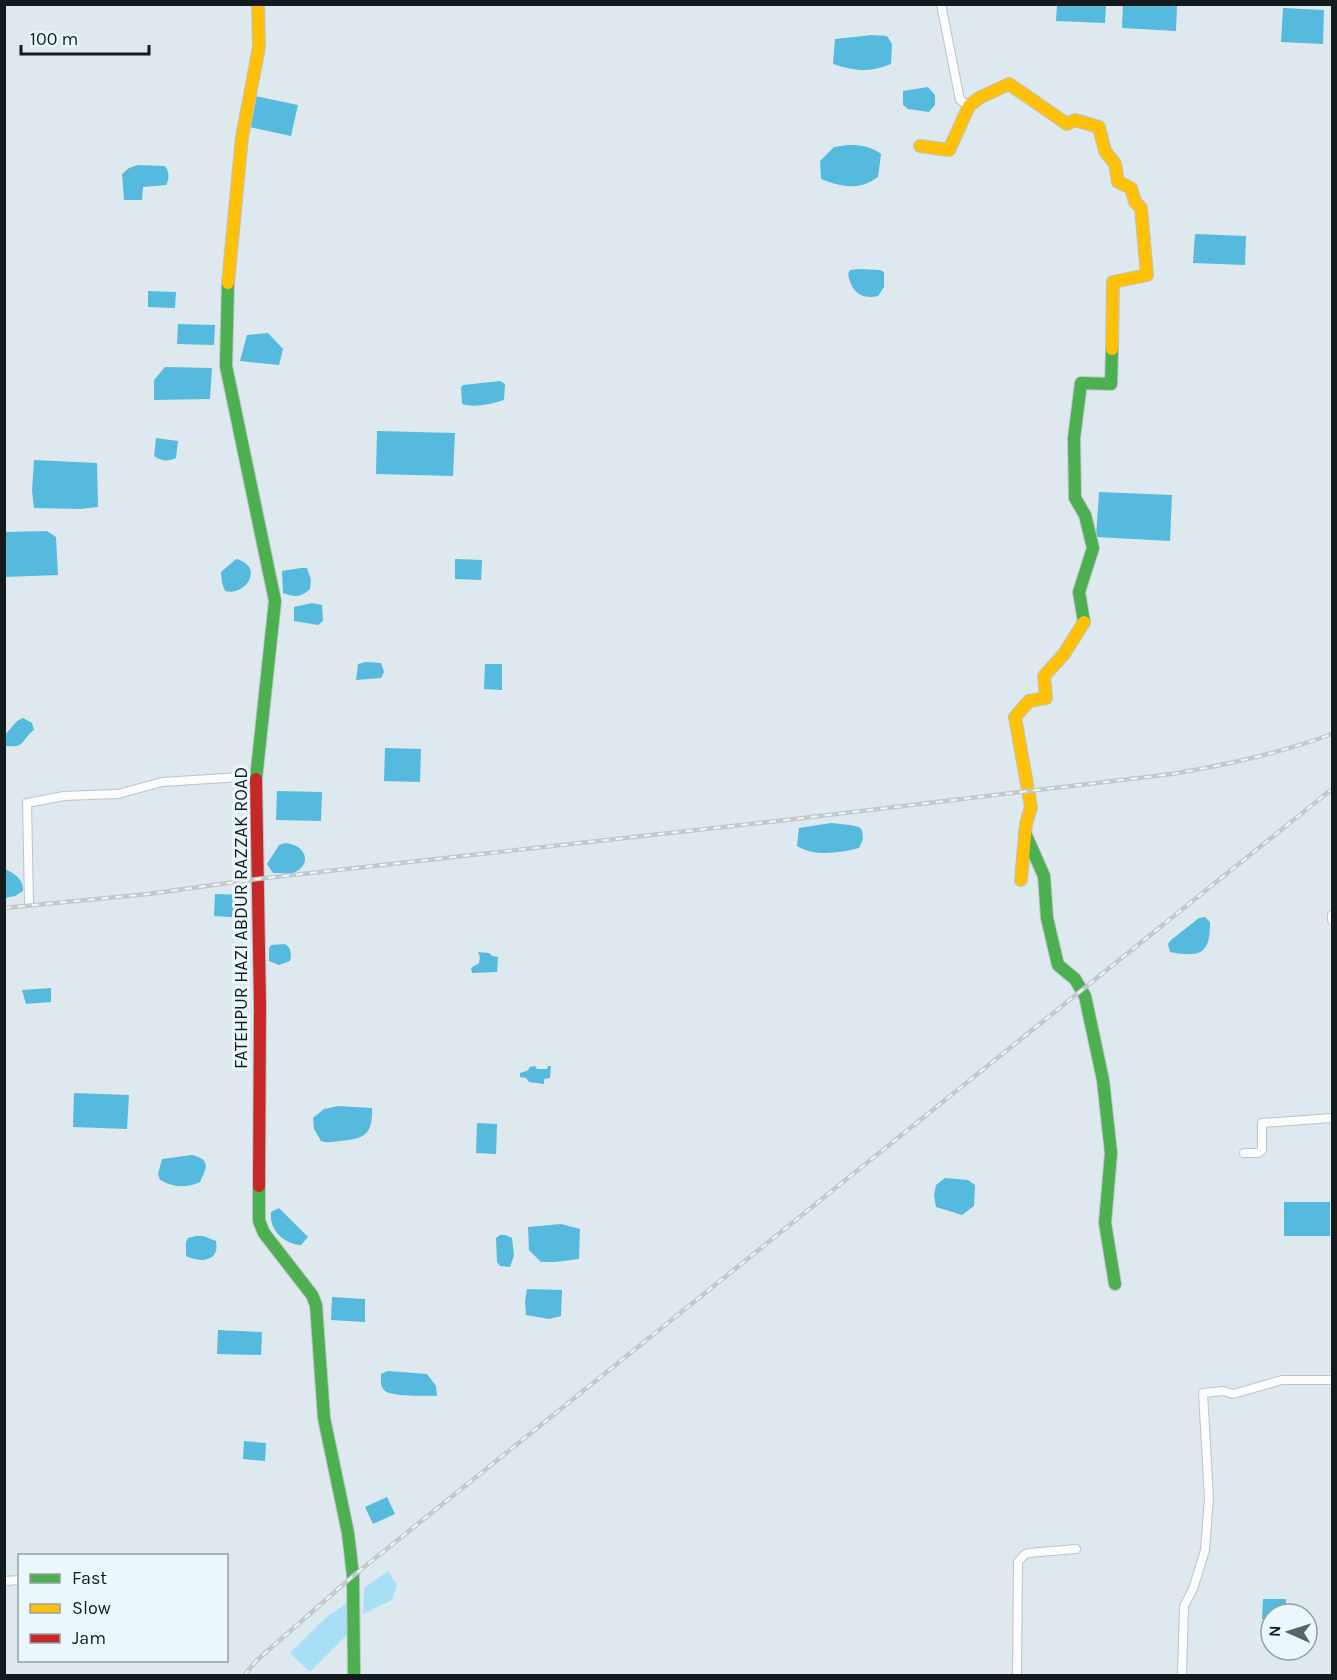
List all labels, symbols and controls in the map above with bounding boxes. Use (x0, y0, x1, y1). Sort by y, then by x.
scale bar (21, 18, 148, 56)
text: 100 m (30, 28, 78, 50)
street label: FATEHPUR HAZI ABDUR RAZZAK ROAD (230, 767, 252, 1069)
legend (18, 1554, 228, 1662)
text: Fast (72, 1567, 107, 1589)
text: Slow (72, 1597, 111, 1619)
north arrow (1259, 1602, 1319, 1662)
text: N (1265, 1625, 1284, 1637)
text: Jam (72, 1627, 106, 1649)

